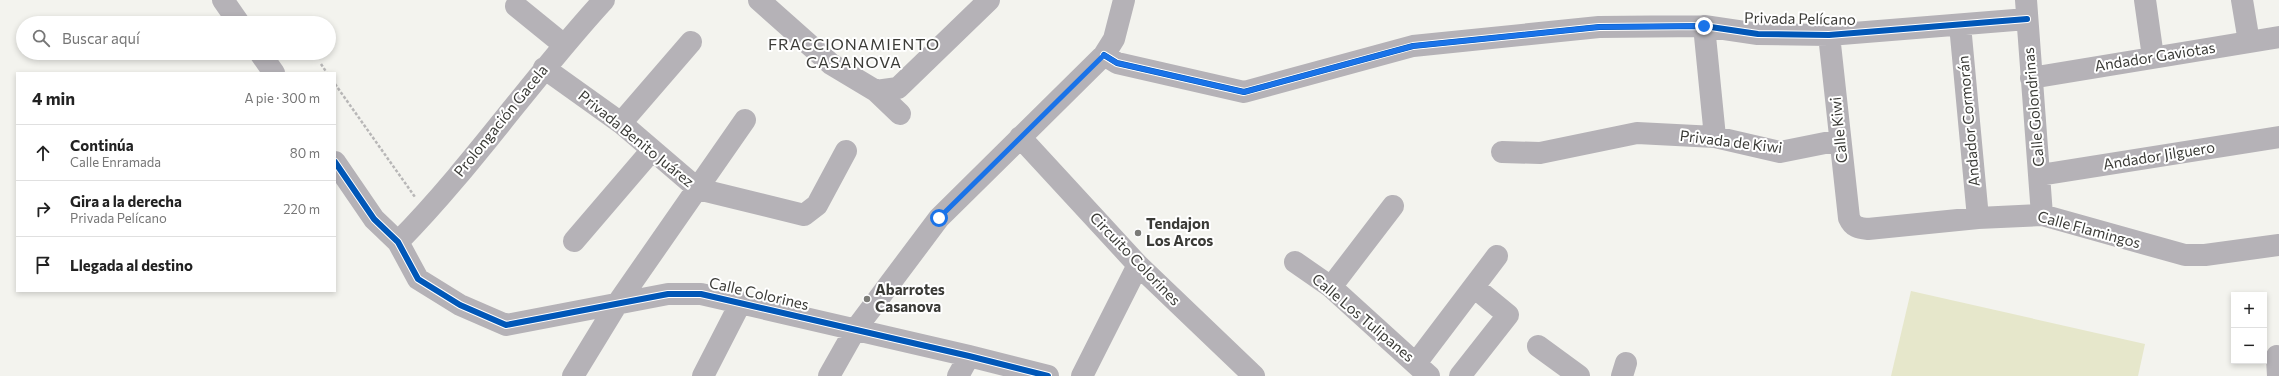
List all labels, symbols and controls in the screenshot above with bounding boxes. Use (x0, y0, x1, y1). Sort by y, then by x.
street label: Privada Pelícano (1744, 8, 1856, 28)
search box (16, 16, 336, 60)
route end (1695, 17, 1713, 35)
icon: search (30, 27, 52, 49)
text: Buscar aquí (62, 29, 140, 47)
district label: FRACCIONAMIENTO CASANOVA (768, 34, 940, 71)
street label: Andador Gaviotas (2093, 38, 2217, 74)
street label: Calle Golondrinas (2019, 47, 2047, 167)
street label: Andador Cormorán (1953, 55, 1983, 187)
street label: Prolongación Gacela (450, 61, 551, 180)
street label: Privada Benito Juárez (575, 86, 698, 190)
text: 4 min (32, 88, 75, 109)
text: A pie · 300 m (244, 90, 320, 106)
street label: Calle Kiwi (1826, 96, 1850, 164)
street label: Privada de Kiwi (1679, 126, 1783, 156)
text: Continúa (70, 136, 134, 154)
street label: Andador Jilguero (2102, 137, 2216, 173)
icon: ahead (32, 142, 54, 164)
text: 80 m (290, 145, 320, 161)
text: Calle Enramada (70, 154, 161, 170)
text: Gira a la derecha (70, 192, 182, 210)
icon: right (32, 198, 54, 220)
text: 220 m (283, 201, 320, 217)
street label: Calle Flamingos (2036, 207, 2143, 251)
street label: Circuito Colorines (1087, 208, 1185, 309)
route start (930, 209, 948, 227)
text: Privada Pelícano (70, 210, 167, 226)
place label: Tendajon Los Arcos (1146, 214, 1213, 249)
marker: Tendajon Los Arcos (1133, 228, 1143, 238)
icon: arrive (32, 254, 54, 276)
text: Llegada al destino (70, 256, 193, 274)
street label: Calle Los Tulipanes (1309, 269, 1419, 365)
street label: Calle Colorines (708, 273, 811, 313)
place label: Abarrotes Casanova (875, 280, 945, 315)
map controls (2231, 292, 2267, 364)
button: + (2231, 292, 2267, 328)
marker: Abarrotes Casanova (862, 294, 872, 304)
button: − (2231, 328, 2267, 364)

